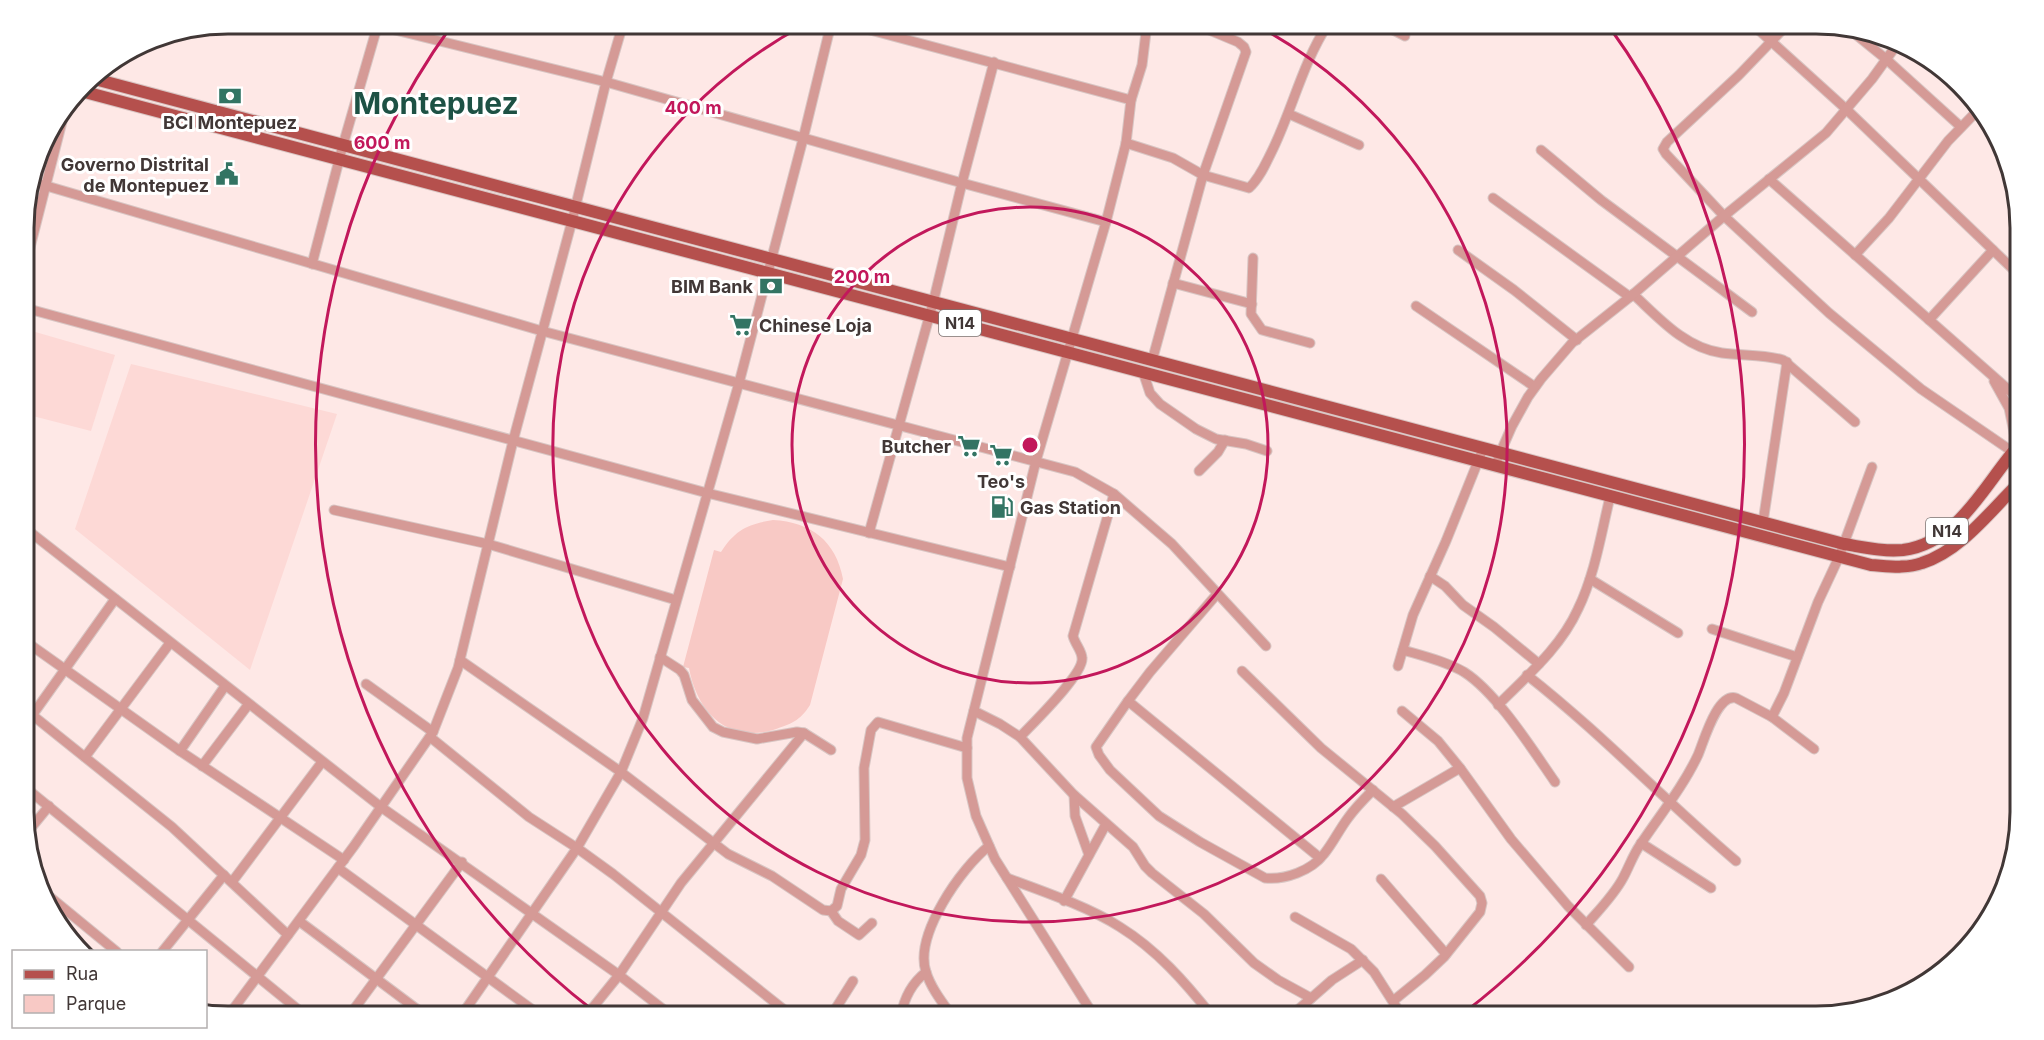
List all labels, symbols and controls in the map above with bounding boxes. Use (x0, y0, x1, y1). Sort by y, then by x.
bank icon: BCI Montepuez (217, 83, 243, 109)
district label: Montepuez (353, 85, 519, 121)
text: 400 m (664, 97, 722, 118)
place label: BCI Montepuez (163, 112, 297, 133)
text: 600 m (354, 132, 410, 153)
place label: Governo Distrital de Montepuez (61, 154, 209, 196)
public building icon: Governo Distrital de Montepuez (214, 161, 240, 187)
text: 200 m (834, 266, 890, 287)
bank icon: BIM Bank (758, 273, 784, 299)
place label: BIM Bank (671, 276, 754, 297)
road number: N14 (939, 310, 981, 336)
supermarket icon: Chinese Loja (728, 312, 754, 338)
place label: Chinese Loja (759, 315, 872, 336)
supermarket icon: Butcher (956, 433, 982, 459)
centre of rings (1020, 435, 1040, 455)
place label: Butcher (882, 436, 951, 457)
supermarket icon: Teo's (988, 442, 1014, 468)
place label: Teo's (977, 471, 1025, 492)
fuel station icon: Gas Station (989, 494, 1015, 520)
place label: Gas Station (1020, 497, 1121, 518)
road number: N14 (1926, 518, 1968, 544)
legend (12, 950, 207, 1028)
text: Rua (66, 963, 98, 984)
text: Parque (66, 993, 126, 1014)

